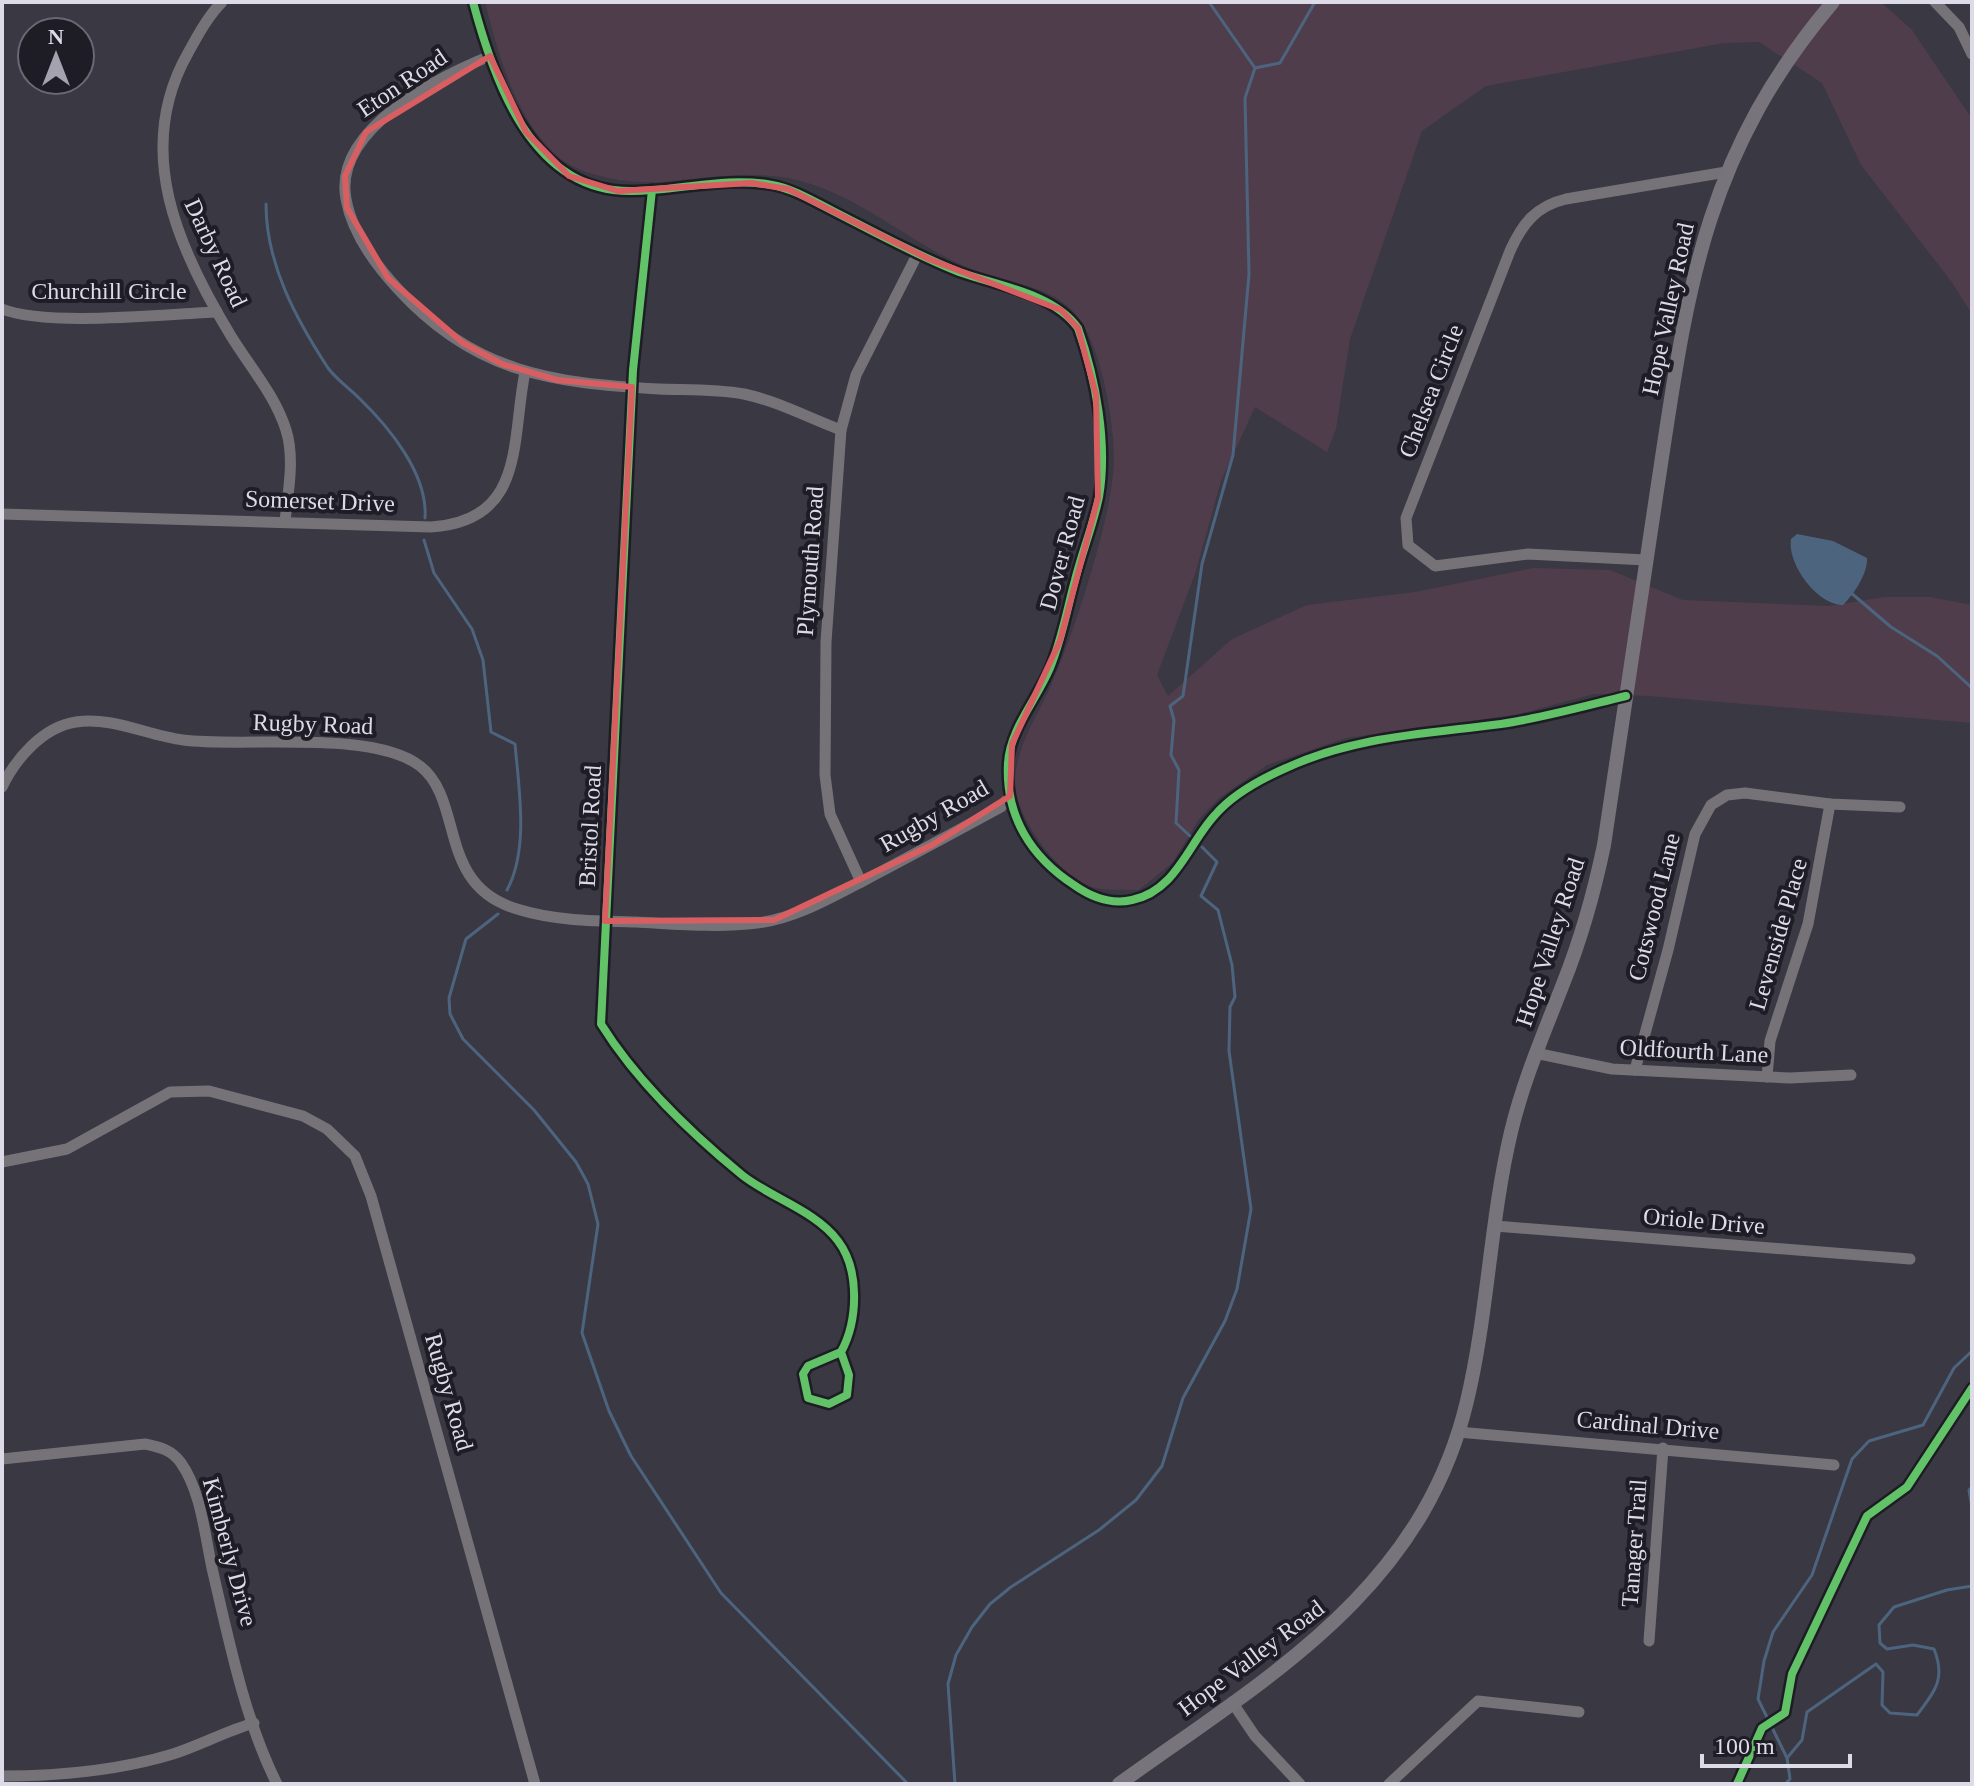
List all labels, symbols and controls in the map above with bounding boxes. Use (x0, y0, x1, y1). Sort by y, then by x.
north arrow (16, 16, 96, 96)
text: N (48, 24, 64, 49)
street label: Eton Road (352, 44, 452, 122)
street label: Darby Road (180, 195, 252, 311)
street label: Hope Valley Road (1637, 220, 1699, 398)
street label: Churchill Circle (31, 278, 187, 304)
street label: Chelsea Circle (1394, 321, 1468, 461)
street label: Somerset Drive (245, 485, 395, 517)
street label: Plymouth Road (792, 485, 828, 637)
street label: Dover Road (1034, 493, 1090, 613)
street label: Rugby Road (252, 709, 374, 739)
street label: Bristol Road (574, 764, 606, 888)
street label: Rugby Road (875, 775, 993, 857)
street label: Cotswood Lane (1623, 830, 1685, 984)
street label: Hope Valley Road (1511, 855, 1589, 1029)
street label: Levenside Place (1744, 855, 1812, 1013)
street label: Oldfourth Lane (1619, 1034, 1769, 1068)
street label: Oriole Drive (1642, 1203, 1766, 1239)
street label: Rugby Road (420, 1330, 478, 1454)
street label: Cardinal Drive (1575, 1406, 1721, 1444)
street label: Kimberly Drive (198, 1475, 262, 1629)
street label: Tanager Trail (1617, 1478, 1651, 1608)
street label: Hope Valley Road (1173, 1595, 1329, 1721)
scale bar (1702, 1718, 1850, 1768)
text: 100 m (1714, 1733, 1775, 1759)

